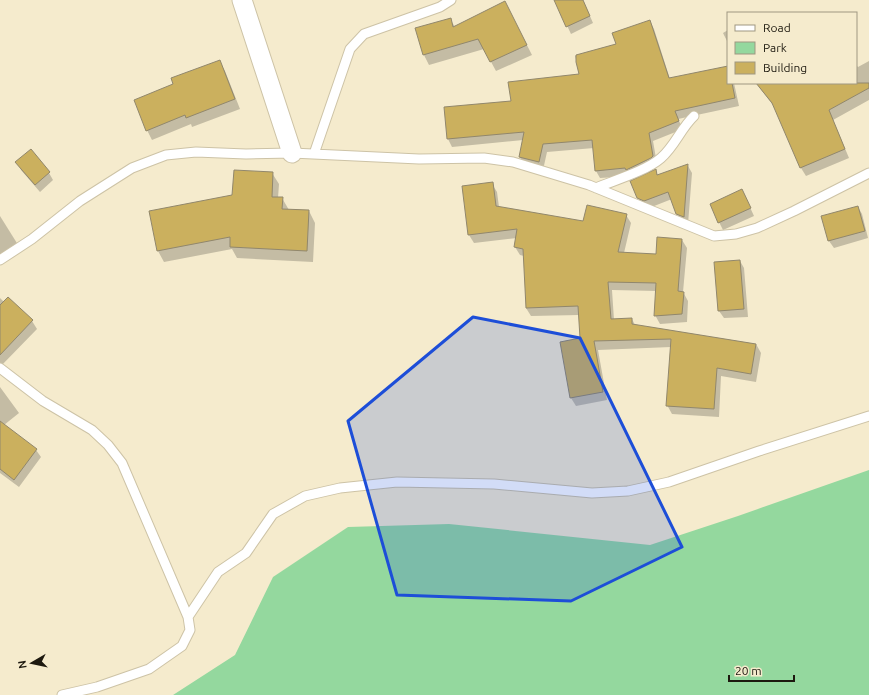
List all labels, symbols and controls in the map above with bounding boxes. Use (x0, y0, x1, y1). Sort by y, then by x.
legend (727, 12, 857, 84)
text: Road (763, 21, 791, 34)
text: Park (763, 41, 787, 54)
text: Building (763, 61, 807, 74)
north arrow (12, 643, 52, 683)
scale bar (729, 657, 794, 683)
text: N (16, 660, 29, 670)
text: 20 m (735, 664, 762, 677)

